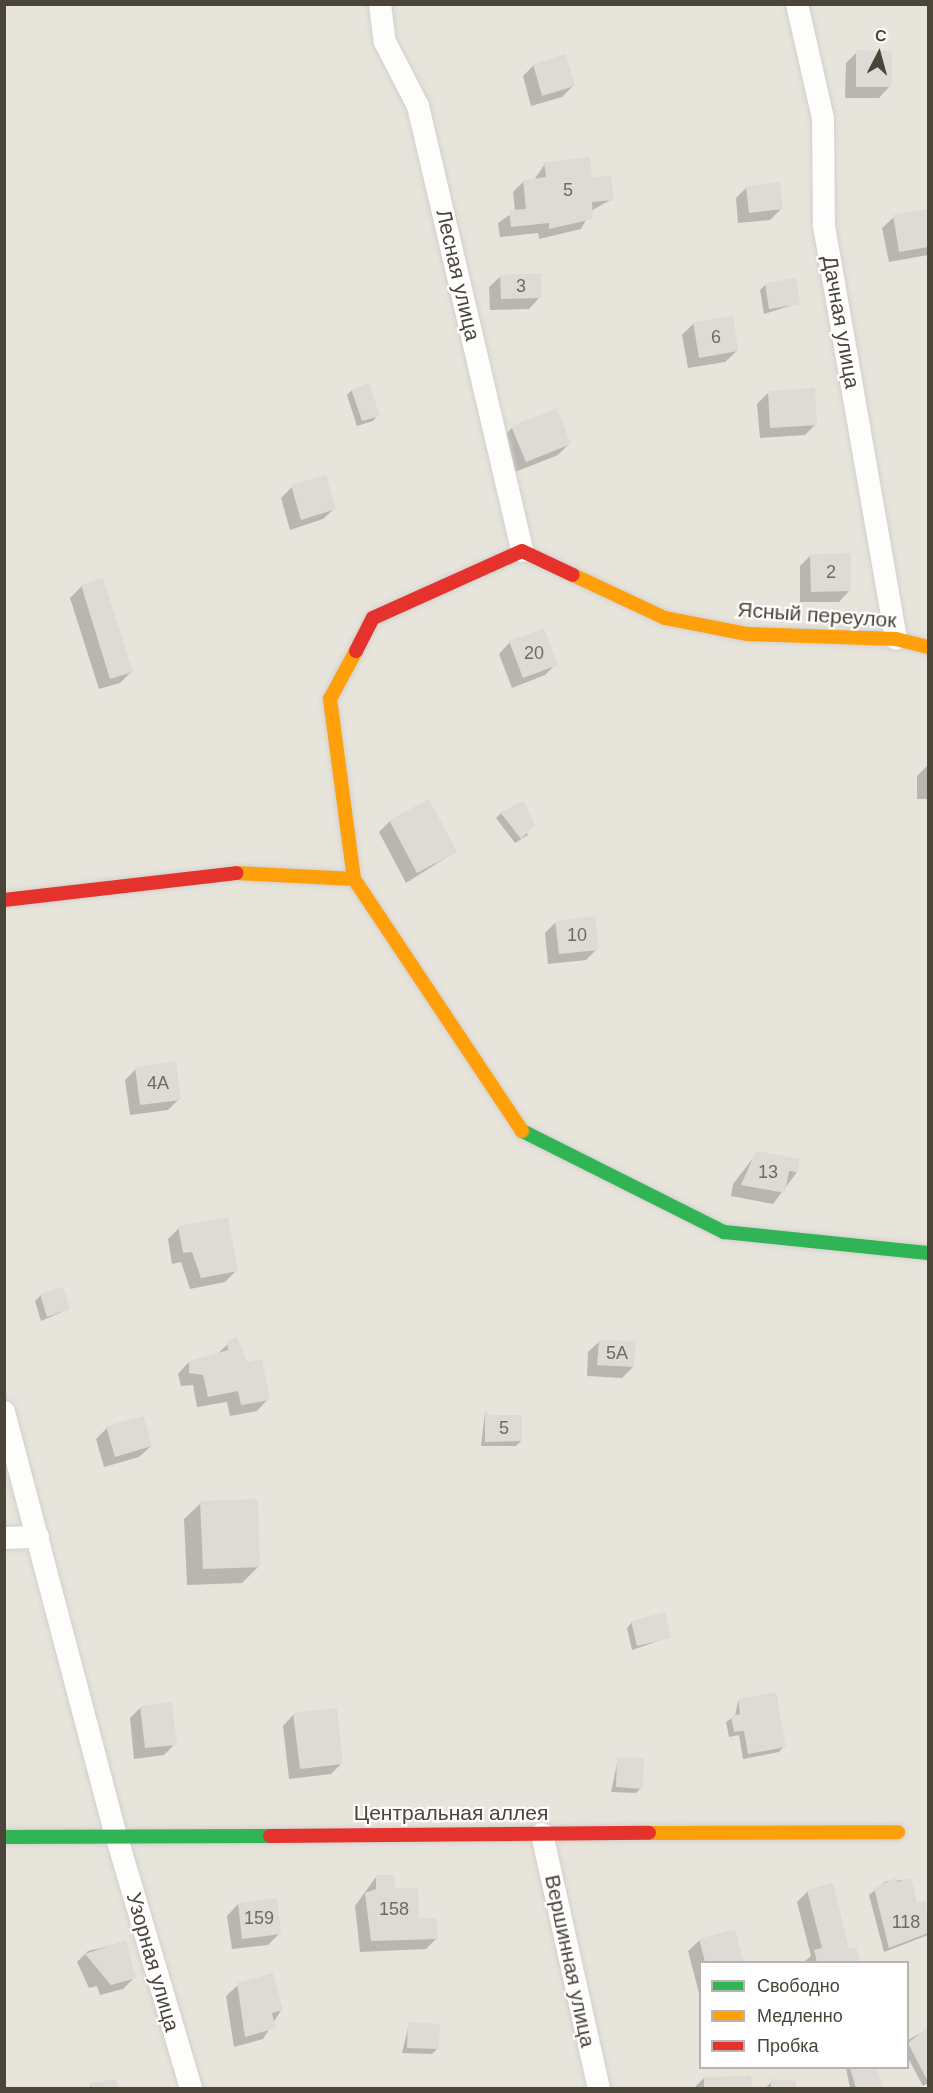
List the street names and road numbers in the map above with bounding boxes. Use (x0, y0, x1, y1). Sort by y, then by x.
street label: Лесная улица (431, 207, 485, 343)
street label: Дачная улица (817, 254, 865, 390)
street label: Ясный переулок (737, 597, 897, 633)
street label: Центральная аллея (354, 1800, 548, 1826)
street label: Вершинная улица (539, 1872, 601, 2050)
street label: Узорная улица (121, 1890, 185, 2034)

